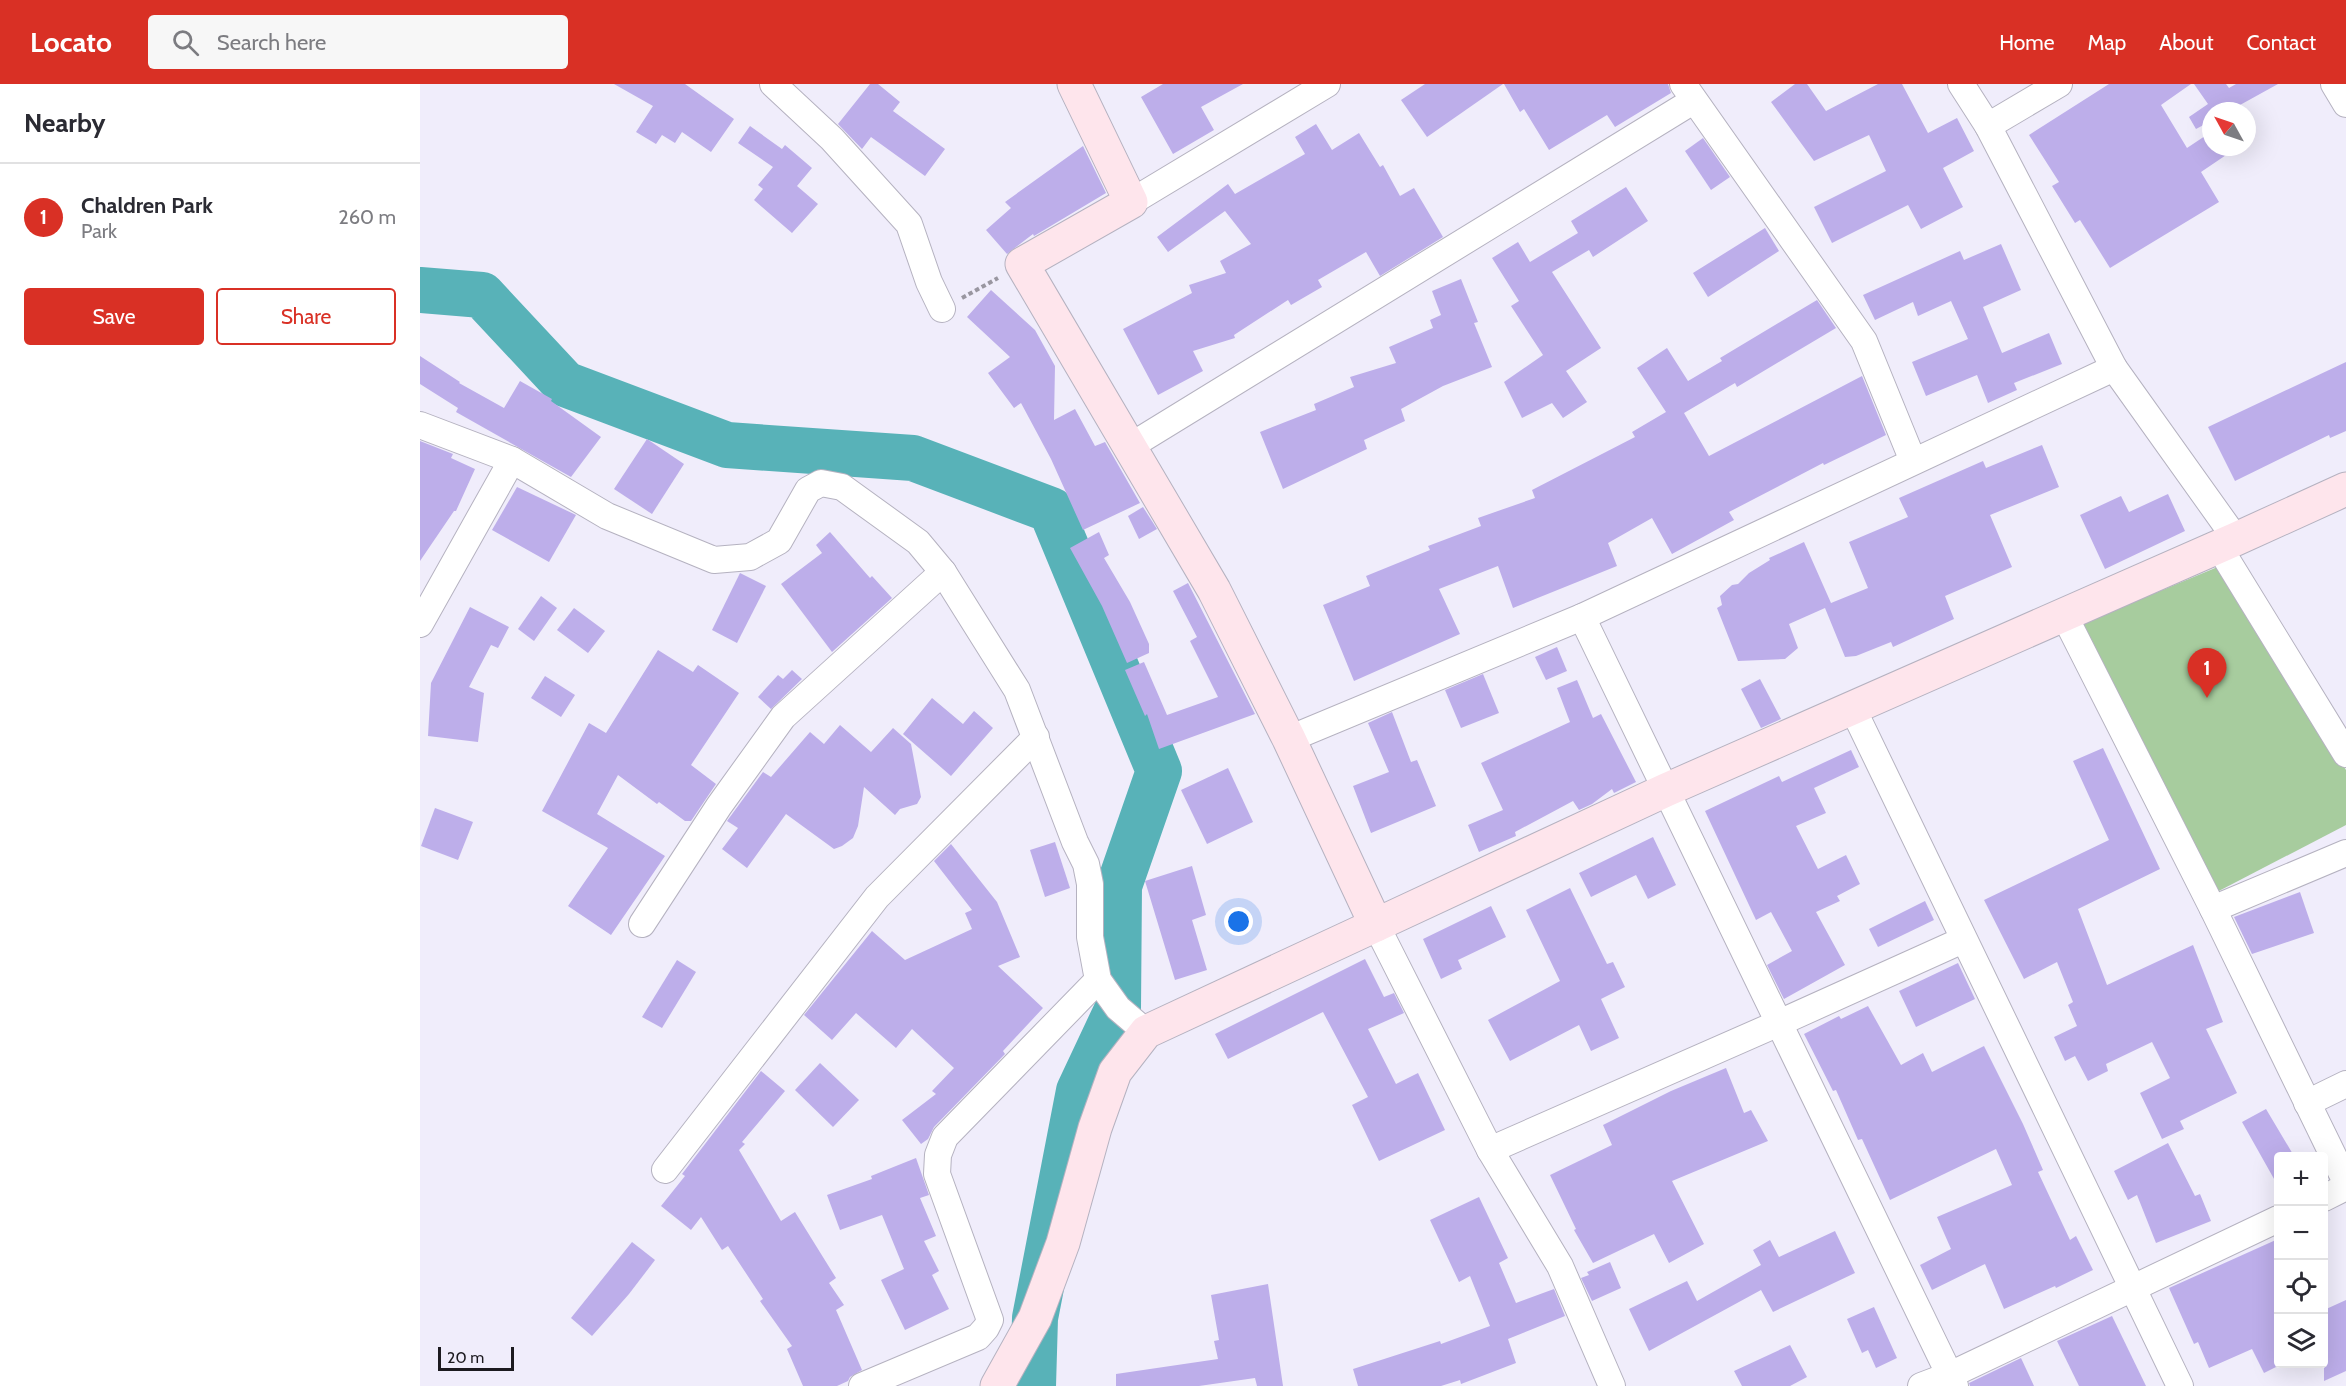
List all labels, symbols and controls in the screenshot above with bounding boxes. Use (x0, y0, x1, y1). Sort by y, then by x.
search box (148, 15, 568, 69)
text: Locato (30, 25, 112, 59)
icon: search (169, 26, 202, 59)
text: Search here (217, 29, 326, 56)
text: Home (1999, 30, 2055, 55)
text: Map (2088, 30, 2126, 55)
text: About (2159, 30, 2213, 55)
text: Contact (2246, 30, 2316, 55)
north arrow (2202, 102, 2256, 156)
text: Nearby (24, 107, 105, 139)
text: Chaldren Park (81, 192, 213, 219)
text: 1 (40, 205, 47, 229)
text: 260 m (338, 205, 396, 229)
text: Park (81, 219, 117, 243)
button: Save (24, 288, 204, 345)
button: Share (216, 288, 396, 345)
pin: 1 (2188, 648, 2226, 698)
your location (1224, 907, 1253, 936)
map controls (2274, 1152, 2328, 1368)
button: + (2274, 1152, 2328, 1206)
button: − (2274, 1206, 2328, 1260)
button: locate (2274, 1260, 2328, 1314)
button: layers (2274, 1314, 2328, 1368)
scale bar (438, 1344, 514, 1372)
text: 20 m (447, 1348, 484, 1367)

